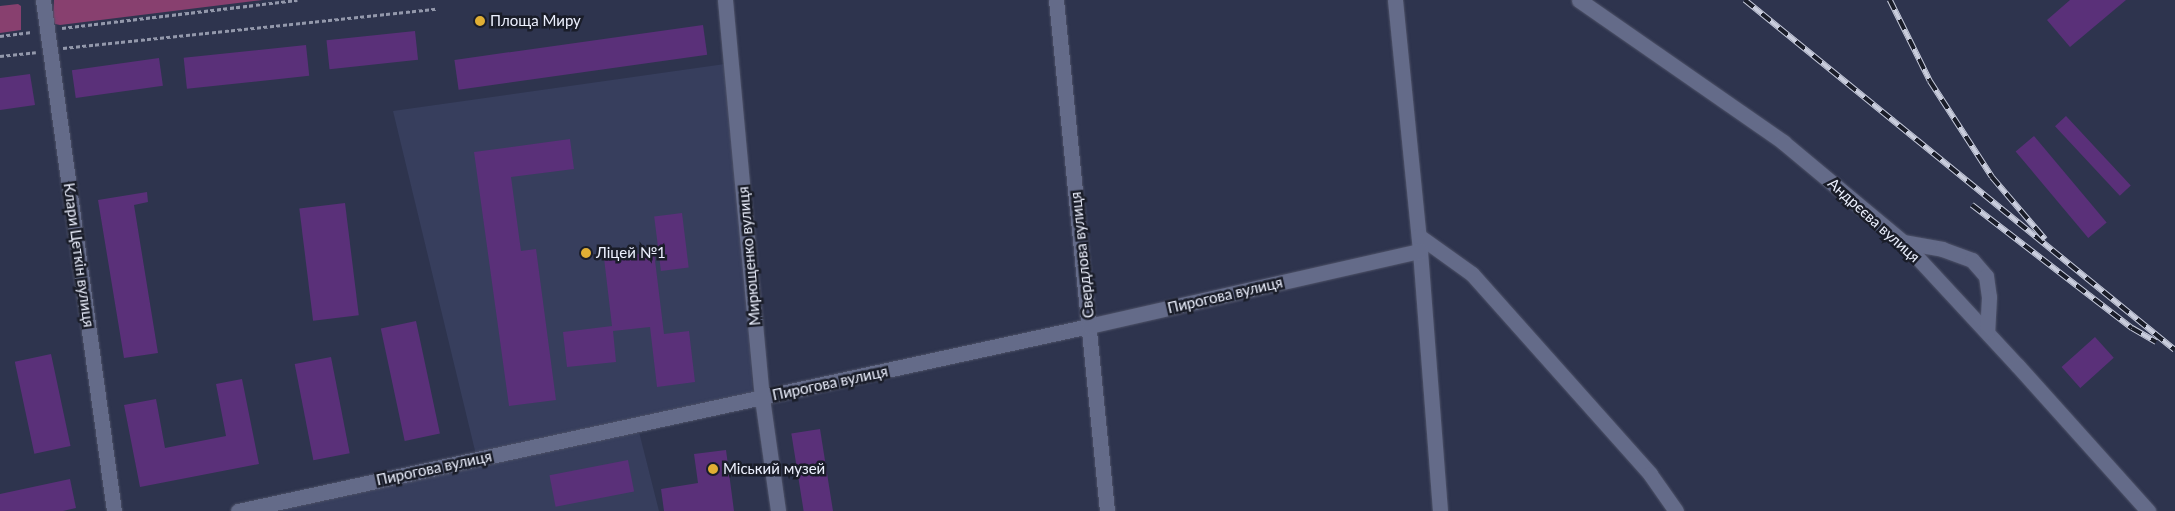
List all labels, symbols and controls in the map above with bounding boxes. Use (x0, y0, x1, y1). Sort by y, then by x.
place label: Площа Миру (490, 12, 581, 30)
marker: Площа Миру (474, 15, 486, 27)
street label: Андрєєва вулиця (1824, 174, 1924, 266)
street label: Клари Цеткін вулиця (60, 182, 98, 328)
street label: Мирющенко вулиця (734, 186, 764, 326)
street label: Свердлова вулиця (1066, 191, 1098, 319)
place label: Ліцей №1 (596, 244, 666, 262)
marker: Ліцей №1 (580, 247, 592, 259)
street label: Пирогова вулиця (1166, 273, 1284, 317)
street label: Пирогова вулиця (771, 362, 889, 404)
street label: Пирогова вулиця (375, 447, 493, 489)
place label: Міський музей (723, 460, 825, 478)
marker: Міський музей (707, 463, 719, 475)

